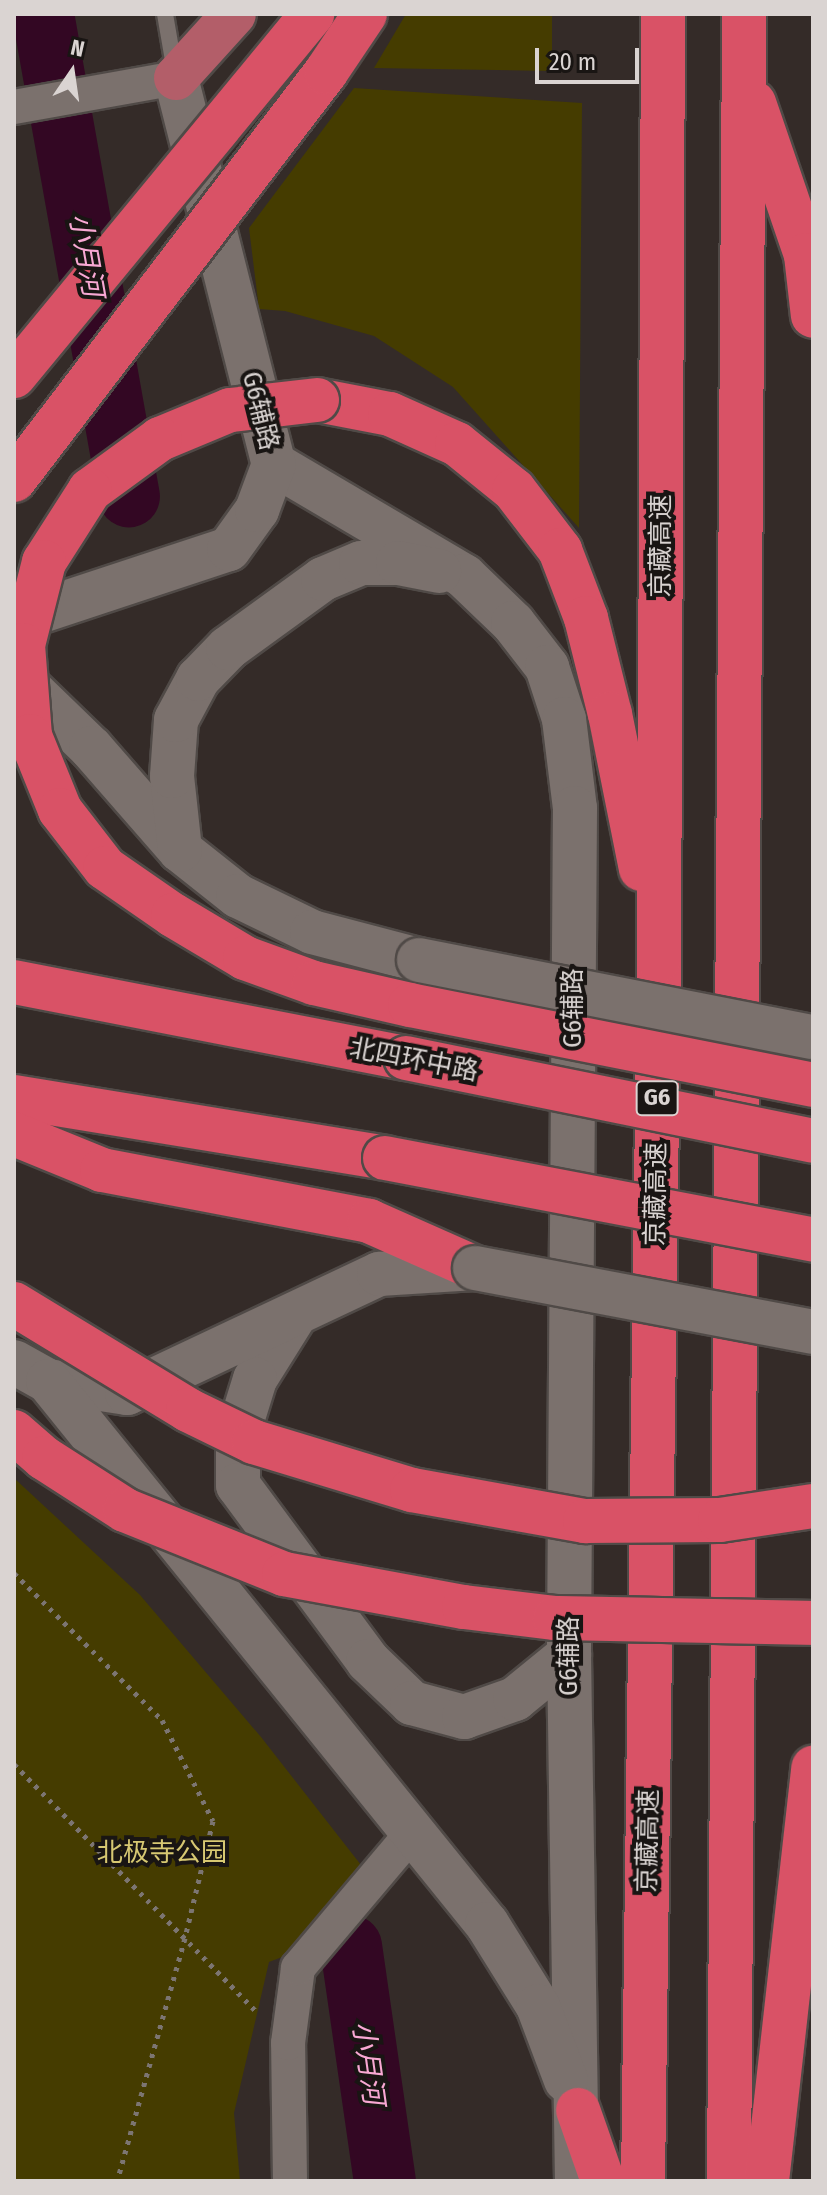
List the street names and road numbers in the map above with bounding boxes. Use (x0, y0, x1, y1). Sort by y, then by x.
street label: G6辅路 (235, 369, 285, 453)
street label: 京藏高速 (645, 494, 677, 598)
street label: G6辅路 (557, 968, 589, 1048)
street label: 北四环中路 (347, 1032, 481, 1088)
road number: G6 (635, 1078, 679, 1118)
street label: 京藏高速 (639, 1142, 673, 1246)
street label: G6辅路 (553, 1616, 585, 1696)
street label: 京藏高速 (631, 1789, 665, 1893)

